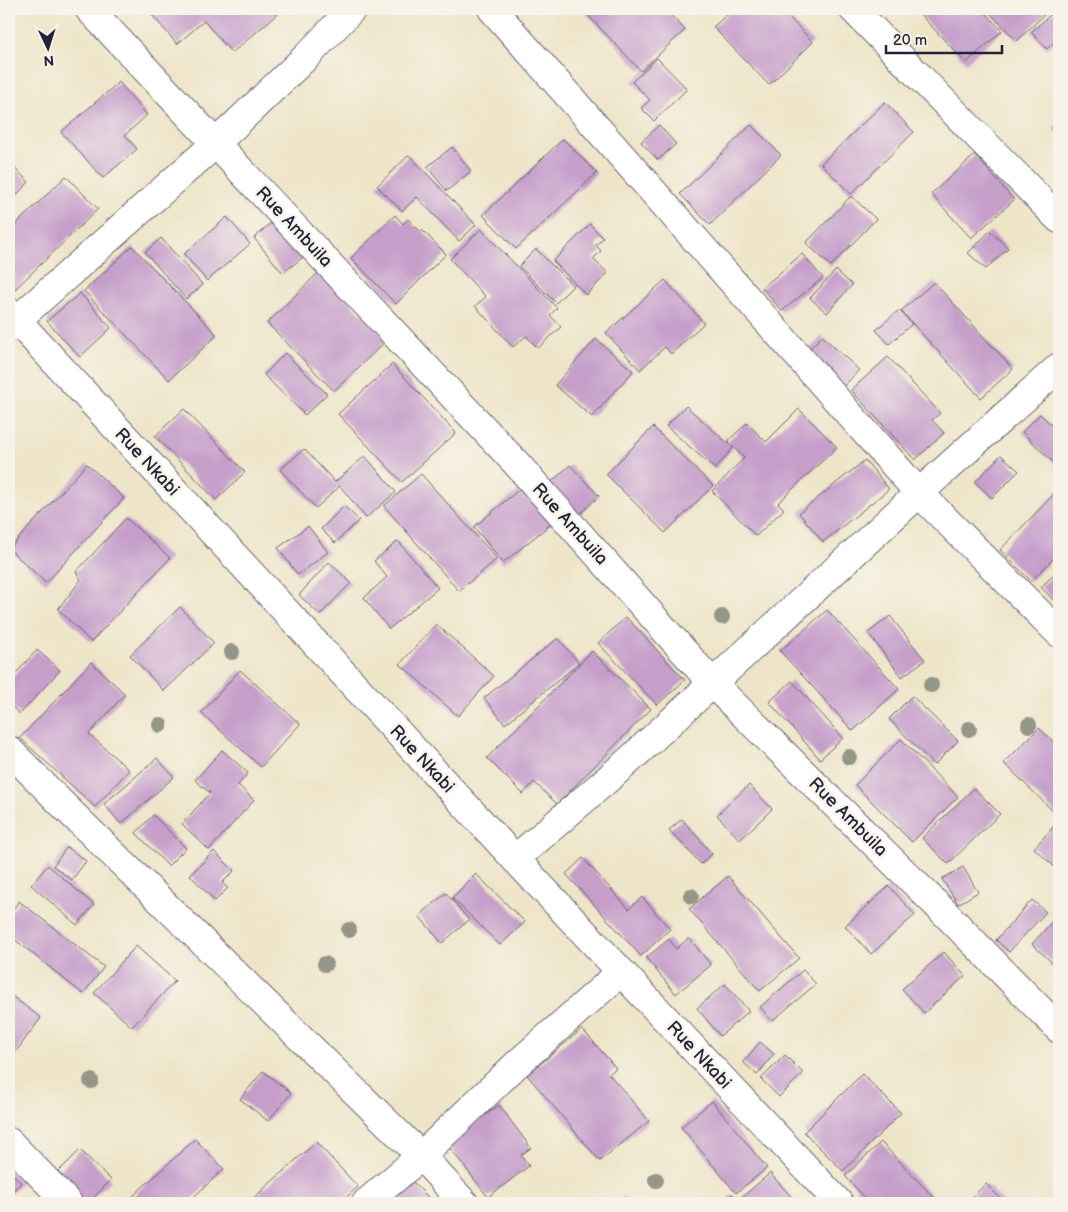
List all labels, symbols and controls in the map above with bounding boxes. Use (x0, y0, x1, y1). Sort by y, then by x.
north arrow (22, 22, 72, 72)
scale bar (886, 22, 1002, 54)
text: 20 m (893, 31, 927, 50)
text: N (43, 52, 55, 69)
street label: Rue Ambuila (251, 182, 337, 272)
street label: Rue Nkabi (110, 424, 184, 500)
street label: Rue Ambuila (528, 479, 612, 569)
street label: Rue Nkabi (385, 721, 459, 797)
street label: Rue Ambuila (804, 773, 892, 861)
street label: Rue Nkabi (662, 1017, 736, 1093)

